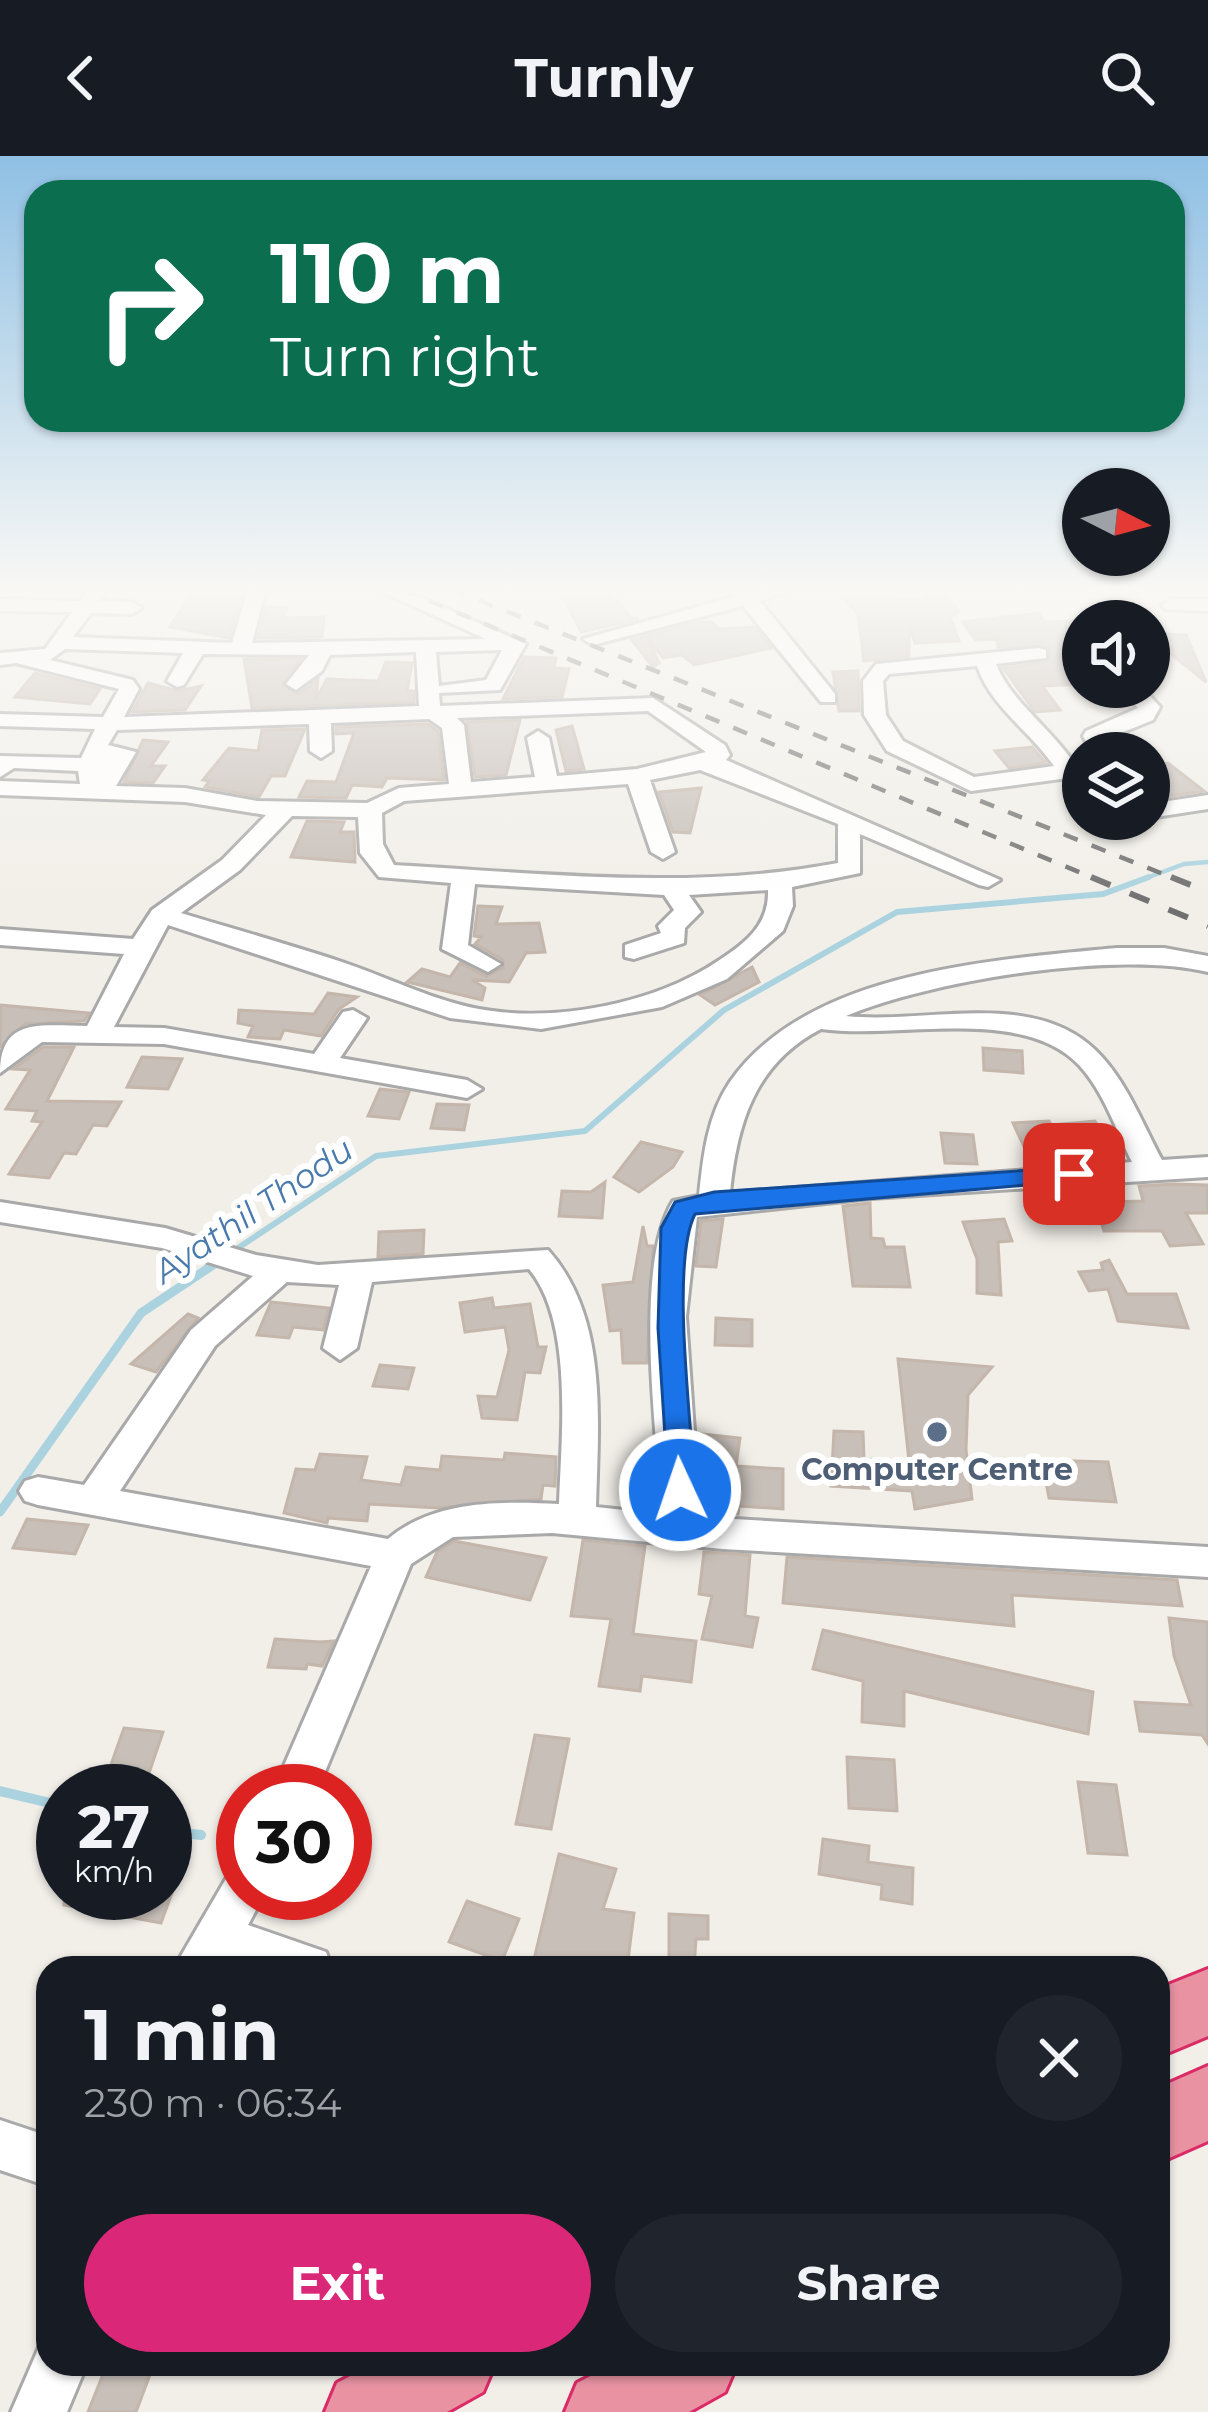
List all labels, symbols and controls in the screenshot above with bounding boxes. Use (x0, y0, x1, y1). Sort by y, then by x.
icon: back (48, 45, 114, 111)
text: Turnly (515, 45, 693, 111)
icon: search (1094, 45, 1160, 111)
text: 110 m (270, 222, 505, 324)
icon: right (72, 228, 228, 384)
text: Turn right (270, 324, 540, 390)
north arrow (1062, 468, 1170, 576)
map controls (1062, 468, 1170, 840)
button: sound (1062, 600, 1170, 708)
button: layers (1062, 732, 1170, 840)
pin (1023, 1123, 1125, 1225)
water label: Ayathil Thodu (144, 1129, 360, 1292)
icon: arrive (1041, 1141, 1107, 1207)
marker: Computer Centre (924, 1419, 950, 1445)
position arrow (617, 1427, 743, 1553)
place label: Computer Centre (801, 1451, 1073, 1488)
speed limit sign: 30 (216, 1764, 372, 1920)
text: 27 (78, 1790, 150, 1863)
text: km/h (74, 1853, 154, 1890)
text: 1 min (84, 1990, 280, 2078)
button: close (996, 1995, 1122, 2121)
text: 230 m · 06:34 (84, 2079, 341, 2127)
button: Exit (84, 2214, 591, 2352)
button: Share (615, 2214, 1122, 2352)

